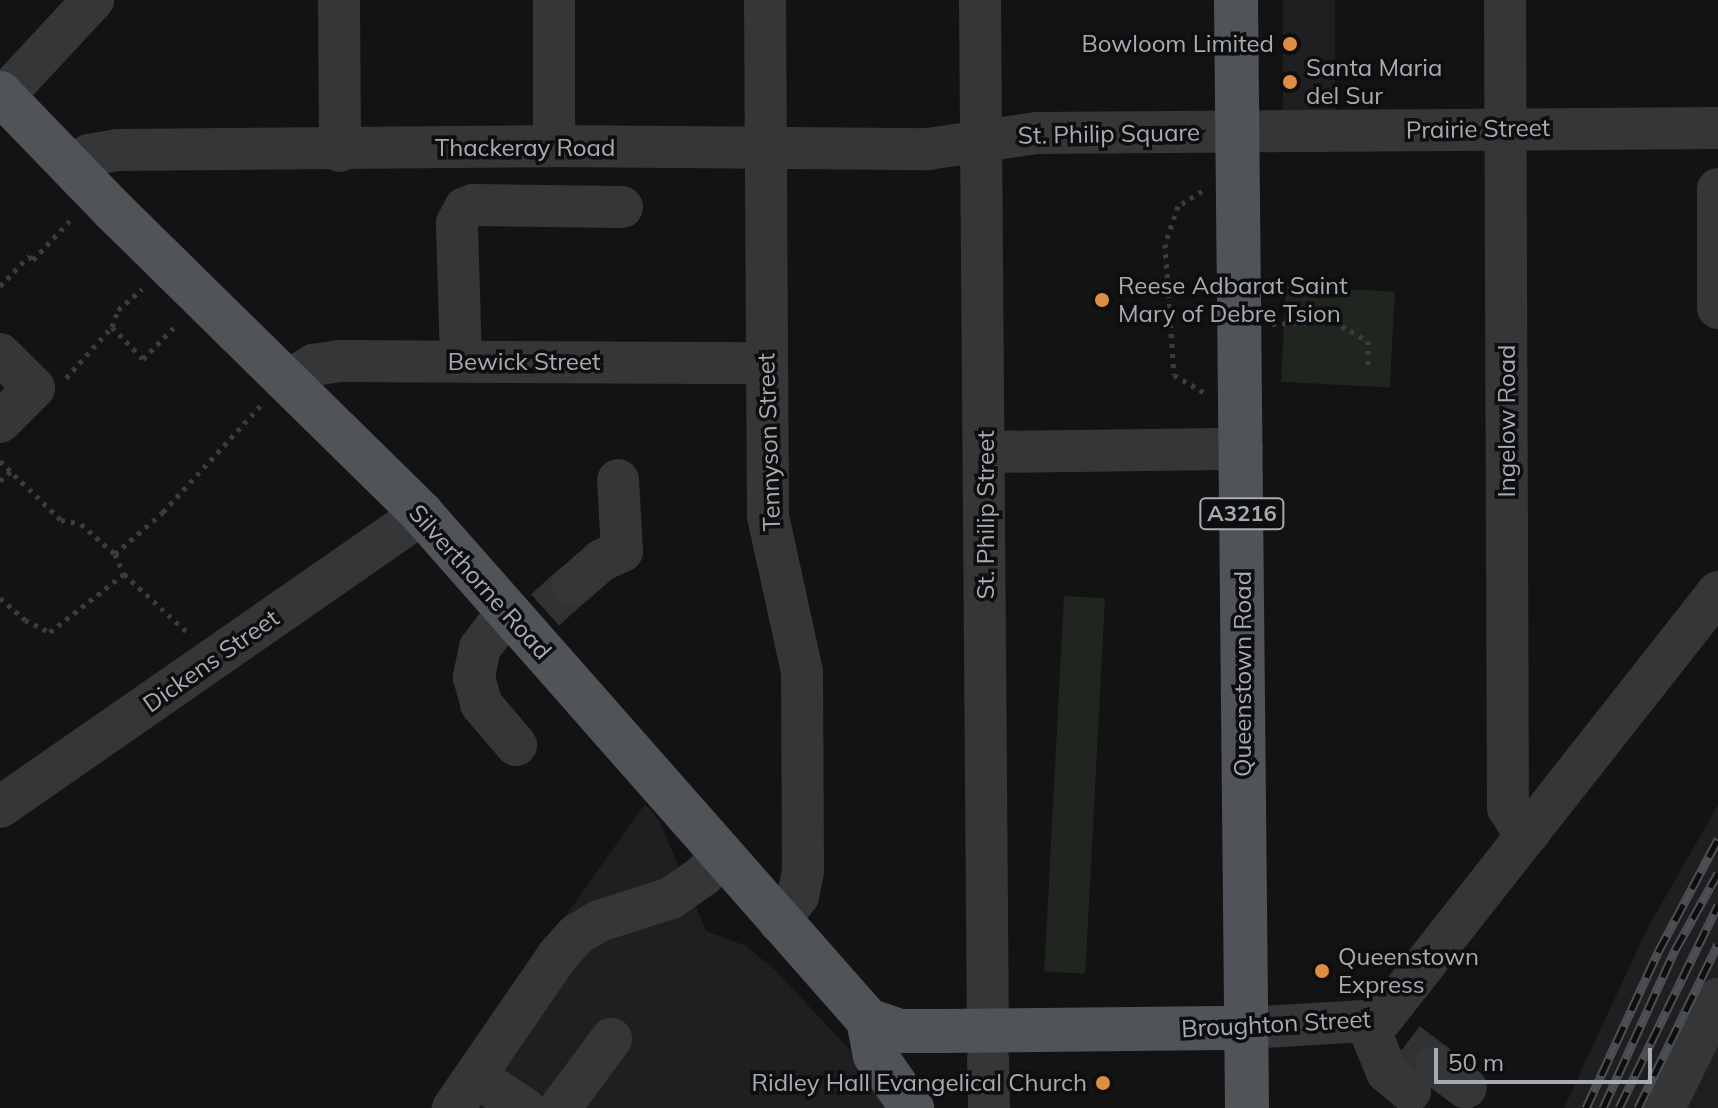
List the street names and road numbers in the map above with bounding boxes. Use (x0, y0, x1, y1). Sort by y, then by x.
street label: Prairie Street (1406, 113, 1550, 145)
street label: St. Philip Square (1018, 118, 1200, 150)
street label: Thackeray Road (435, 134, 615, 162)
street label: Ingelow Road (1493, 344, 1521, 498)
street label: Bewick Street (448, 348, 600, 376)
street label: Tennyson Street (751, 352, 787, 532)
street label: St. Philip Street (972, 430, 1000, 600)
road number: A3216 (1198, 496, 1286, 532)
street label: Silverthorne Road (403, 499, 557, 665)
street label: Queenstown Road (1229, 571, 1257, 777)
street label: Dickens Street (138, 604, 284, 718)
street label: Broughton Street (1181, 1005, 1371, 1043)

